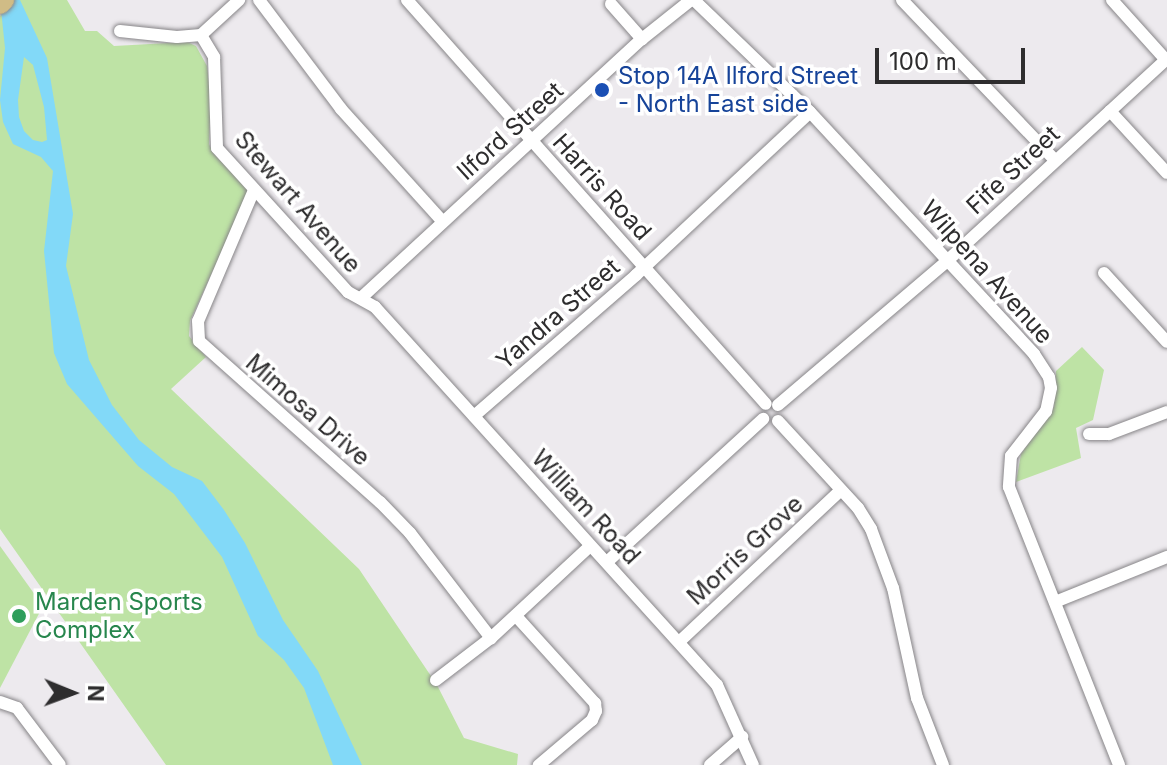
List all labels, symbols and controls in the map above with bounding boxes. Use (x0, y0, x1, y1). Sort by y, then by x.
scale bar (879, 32, 1029, 82)
text: 100 m (889, 47, 957, 76)
place label: Stop 14A Ilford Street - North East side (618, 62, 858, 118)
street label: Ilford Street (451, 76, 569, 186)
marker: Stop 14A Ilford Street - North East side (593, 81, 611, 99)
street label: Fife Street (961, 120, 1065, 220)
street label: Stewart Avenue (229, 125, 367, 279)
street label: Harris Road (547, 128, 657, 246)
street label: Wilpena Avenue (915, 194, 1059, 350)
street label: Yandra Street (490, 253, 626, 375)
street label: Mimosa Drive (240, 348, 376, 472)
street label: William Road (526, 444, 646, 570)
street label: Morris Grove (681, 489, 809, 611)
place label: Marden Sports Complex (35, 588, 203, 644)
marker: Marden Sports Complex (10, 607, 28, 625)
north arrow (32, 653, 112, 733)
text: N (83, 685, 109, 702)

